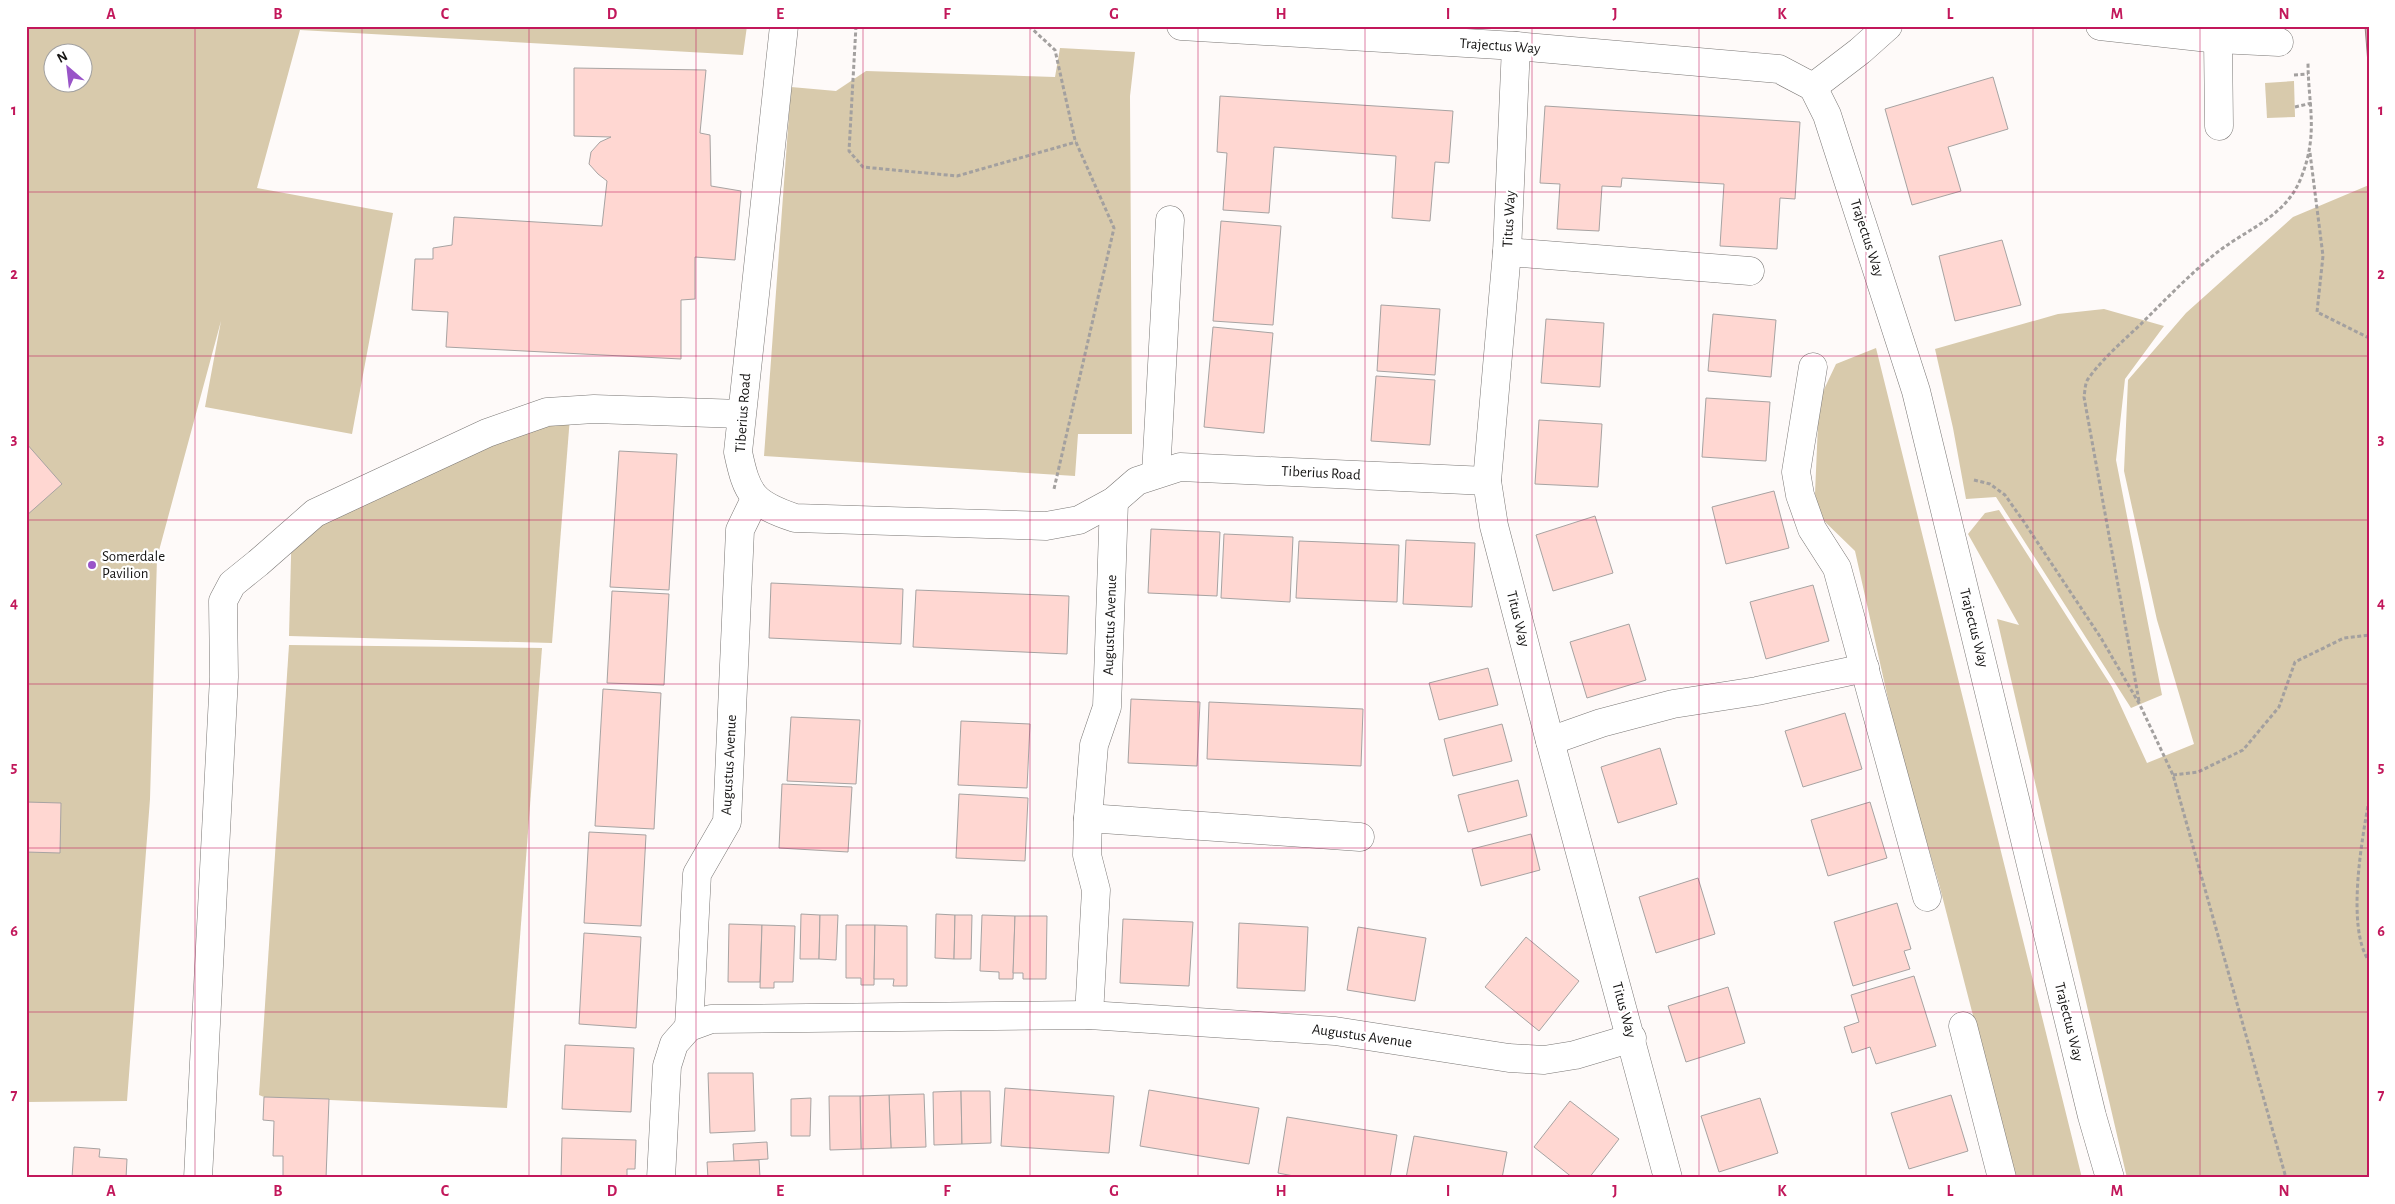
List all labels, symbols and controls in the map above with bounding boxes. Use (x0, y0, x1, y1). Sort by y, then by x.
text: A (106, 6, 116, 22)
text: B (273, 6, 283, 22)
text: C (441, 6, 450, 22)
text: D (607, 6, 618, 22)
text: E (776, 6, 784, 22)
text: F (943, 6, 951, 22)
text: G (1109, 6, 1119, 22)
text: H (1275, 6, 1287, 22)
text: I (1446, 6, 1450, 22)
text: J (1612, 6, 1618, 22)
text: K (1777, 6, 1787, 22)
text: L (1947, 6, 1954, 22)
text: M (2111, 6, 2123, 22)
text: N (2278, 6, 2290, 22)
street label: Trajectus Way (1459, 36, 1541, 56)
north arrow (42, 42, 92, 92)
text: N (55, 49, 70, 66)
text: 1 (11, 102, 17, 118)
text: 1 (2378, 102, 2384, 118)
street label: Titus Way (1500, 189, 1518, 248)
street label: Trajectus Way (1847, 197, 1887, 279)
text: 2 (10, 266, 18, 282)
text: 2 (2377, 266, 2385, 282)
street label: Tiberius Road (733, 373, 753, 453)
text: 3 (11, 431, 18, 447)
text: 3 (2378, 431, 2385, 447)
street label: Tiberius Road (1281, 463, 1361, 483)
place label: Somerdale Pavilion (102, 549, 165, 581)
marker: Somerdale Pavilion (86, 559, 98, 571)
street label: Augustus Avenue (1101, 574, 1119, 676)
street label: Trajectus Way (1957, 587, 1991, 670)
street label: Titus Way (1504, 589, 1532, 649)
text: 4 (10, 595, 18, 611)
text: 4 (2377, 595, 2385, 611)
street label: Augustus Avenue (719, 714, 739, 816)
text: 5 (11, 759, 18, 775)
text: 5 (2378, 759, 2385, 775)
text: 6 (10, 923, 18, 939)
text: 6 (2377, 923, 2385, 939)
street label: Titus Way (1609, 980, 1639, 1040)
street label: Trajectus Way (2052, 981, 2086, 1064)
street label: Augustus Avenue (1311, 1022, 1413, 1050)
text: 7 (11, 1087, 18, 1103)
text: 7 (2378, 1087, 2385, 1103)
text: A (106, 1183, 116, 1199)
text: B (273, 1183, 283, 1199)
text: C (441, 1183, 450, 1199)
text: D (607, 1183, 618, 1199)
text: E (776, 1183, 784, 1199)
text: F (943, 1183, 951, 1199)
text: G (1109, 1183, 1119, 1199)
text: H (1275, 1183, 1287, 1199)
text: I (1446, 1183, 1450, 1199)
text: J (1612, 1183, 1618, 1199)
text: K (1777, 1183, 1787, 1199)
text: L (1947, 1183, 1954, 1199)
text: M (2111, 1183, 2123, 1199)
text: N (2278, 1183, 2290, 1199)

